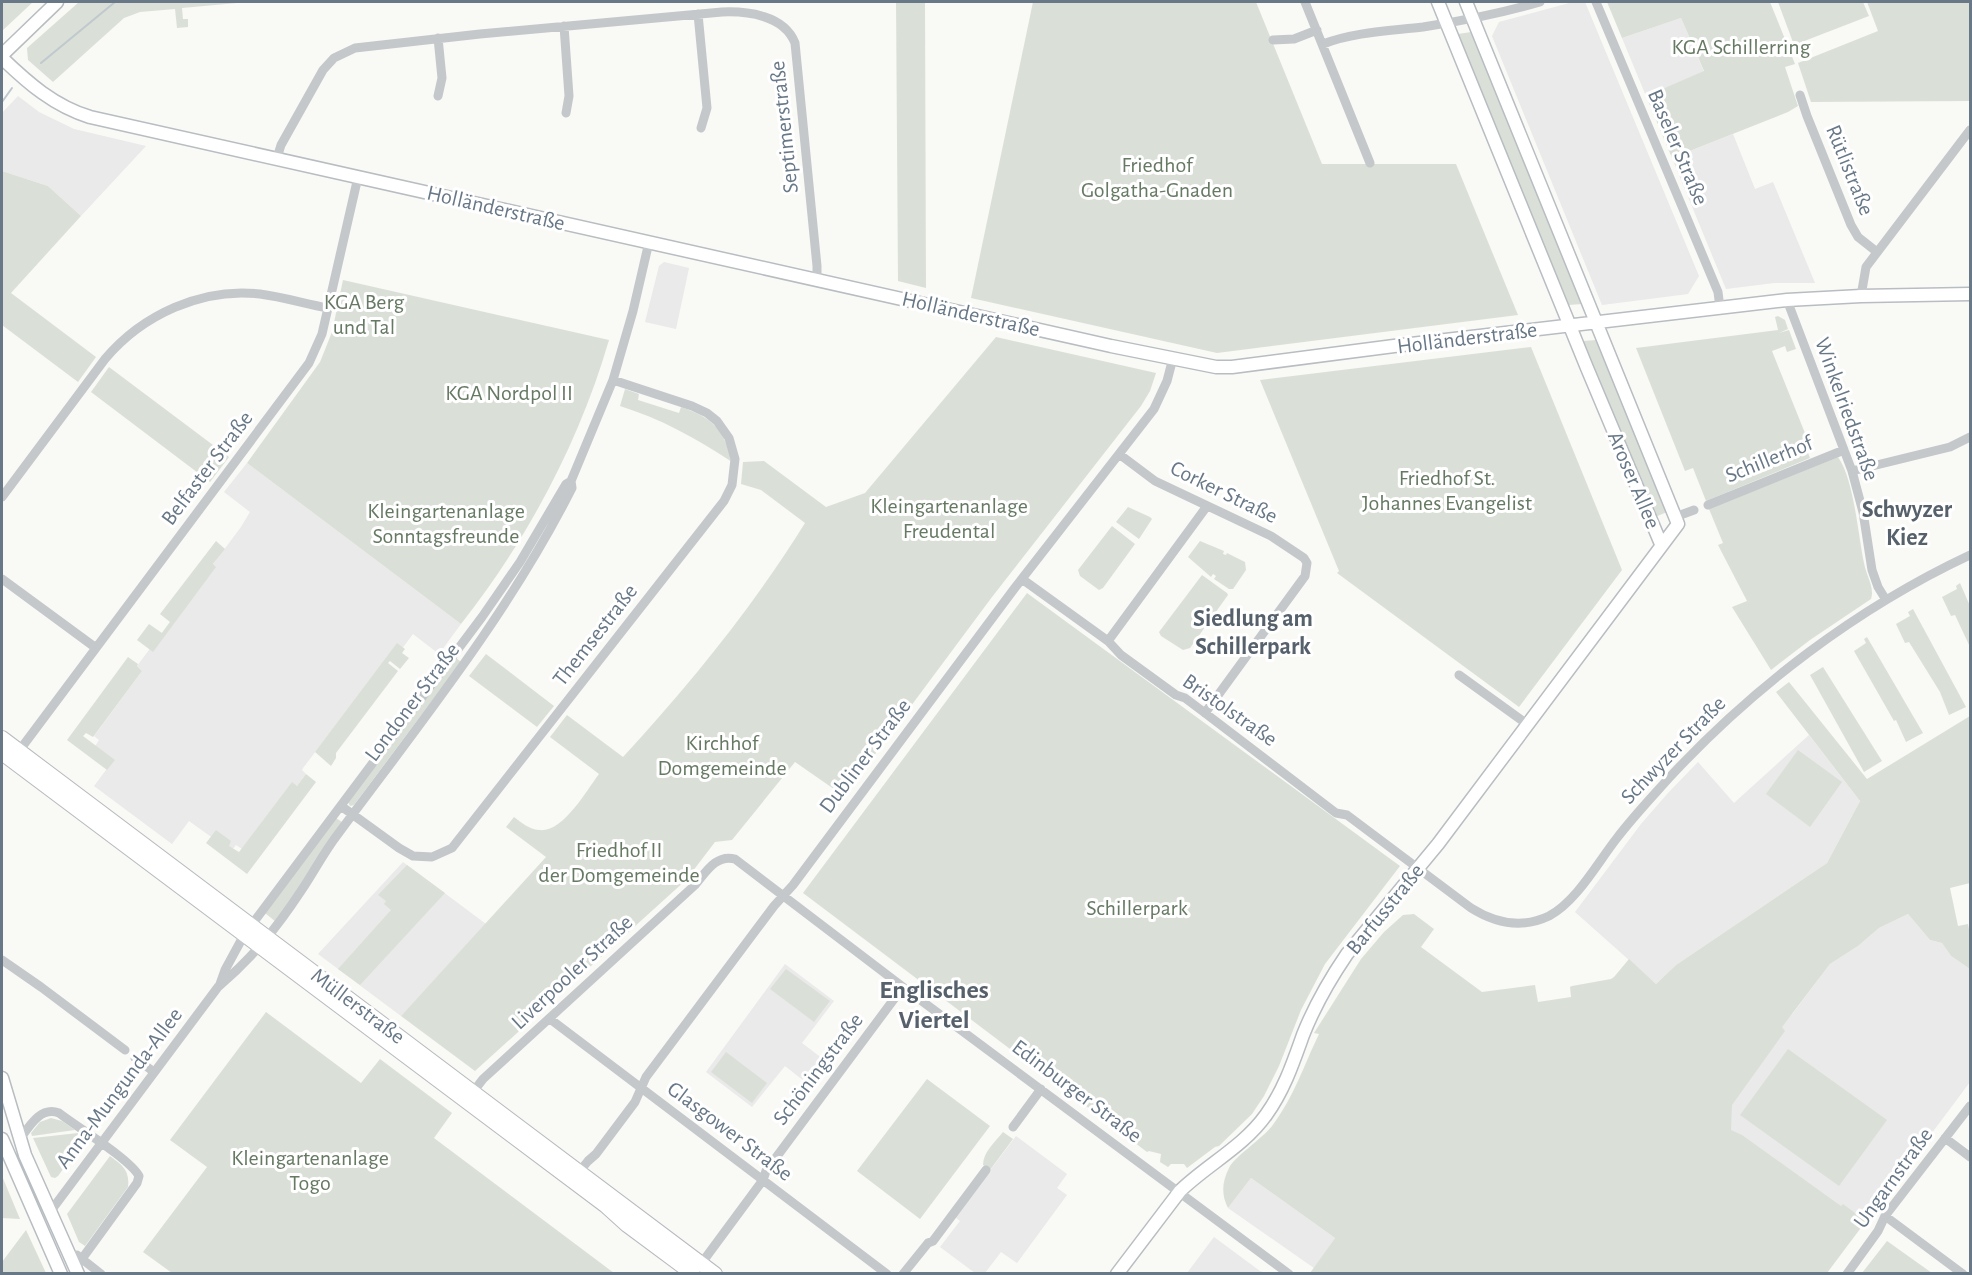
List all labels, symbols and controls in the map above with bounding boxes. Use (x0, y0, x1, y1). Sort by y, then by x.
park label: KGA Schillerring (1672, 36, 1811, 58)
street label: Septimerstraße (766, 60, 802, 194)
street label: Baseler Straße (1644, 86, 1712, 208)
street label: Rütlistraße (1822, 122, 1878, 218)
park label: Friedhof Golgatha-Gnaden (1081, 154, 1233, 201)
street label: Holländerstraße (425, 181, 567, 235)
street label: Holländerstraße (900, 287, 1042, 341)
park label: KGA Berg und Tal (324, 291, 405, 338)
street label: Holländerstraße (1396, 319, 1538, 357)
street label: Winkelriedstraße (1811, 335, 1883, 483)
park label: KGA Nordpol II (445, 382, 573, 404)
street label: Belfaster Straße (157, 407, 257, 529)
street label: Aroser Allee (1604, 428, 1664, 532)
street label: Schillerhof (1722, 431, 1817, 486)
street label: Corker Straße (1167, 457, 1281, 527)
park label: Friedhof St. Johannes Evangelist (1362, 467, 1532, 514)
park label: Kleingartenanlage Freudental (870, 495, 1028, 542)
district label: Schwyzer Kiez (1862, 498, 1953, 550)
park label: Kleingartenanlage Sonntagsfreunde (367, 500, 525, 547)
street label: Themsestraße (549, 580, 641, 690)
district label: Siedlung am Schillerpark (1193, 607, 1313, 659)
street label: Londoner Straße (361, 639, 463, 765)
street label: Bristolstraße (1179, 670, 1281, 750)
street label: Schwyzer Straße (1616, 692, 1730, 808)
street label: Dubliner Straße (815, 695, 915, 817)
park label: Kirchhof Domgemeinde (657, 732, 787, 779)
park label: Friedhof II der Domgemeinde (538, 839, 700, 886)
street label: Barfusstraße (1342, 860, 1428, 958)
park label: Schillerpark (1086, 897, 1188, 919)
street label: Liverpooler Straße (507, 911, 637, 1033)
street label: Müllerstraße (307, 964, 409, 1048)
district label: Englisches Viertel (879, 977, 989, 1033)
street label: Anna-Mungunda-Allee (52, 1004, 186, 1172)
street label: Schöningstraße (769, 1009, 867, 1129)
street label: Edinburger Straße (1008, 1035, 1146, 1147)
street label: Glasgower Straße (663, 1077, 797, 1185)
street label: Ungarnstraße (1849, 1124, 1937, 1232)
park label: Kleingartenanlage Togo (231, 1147, 389, 1194)

